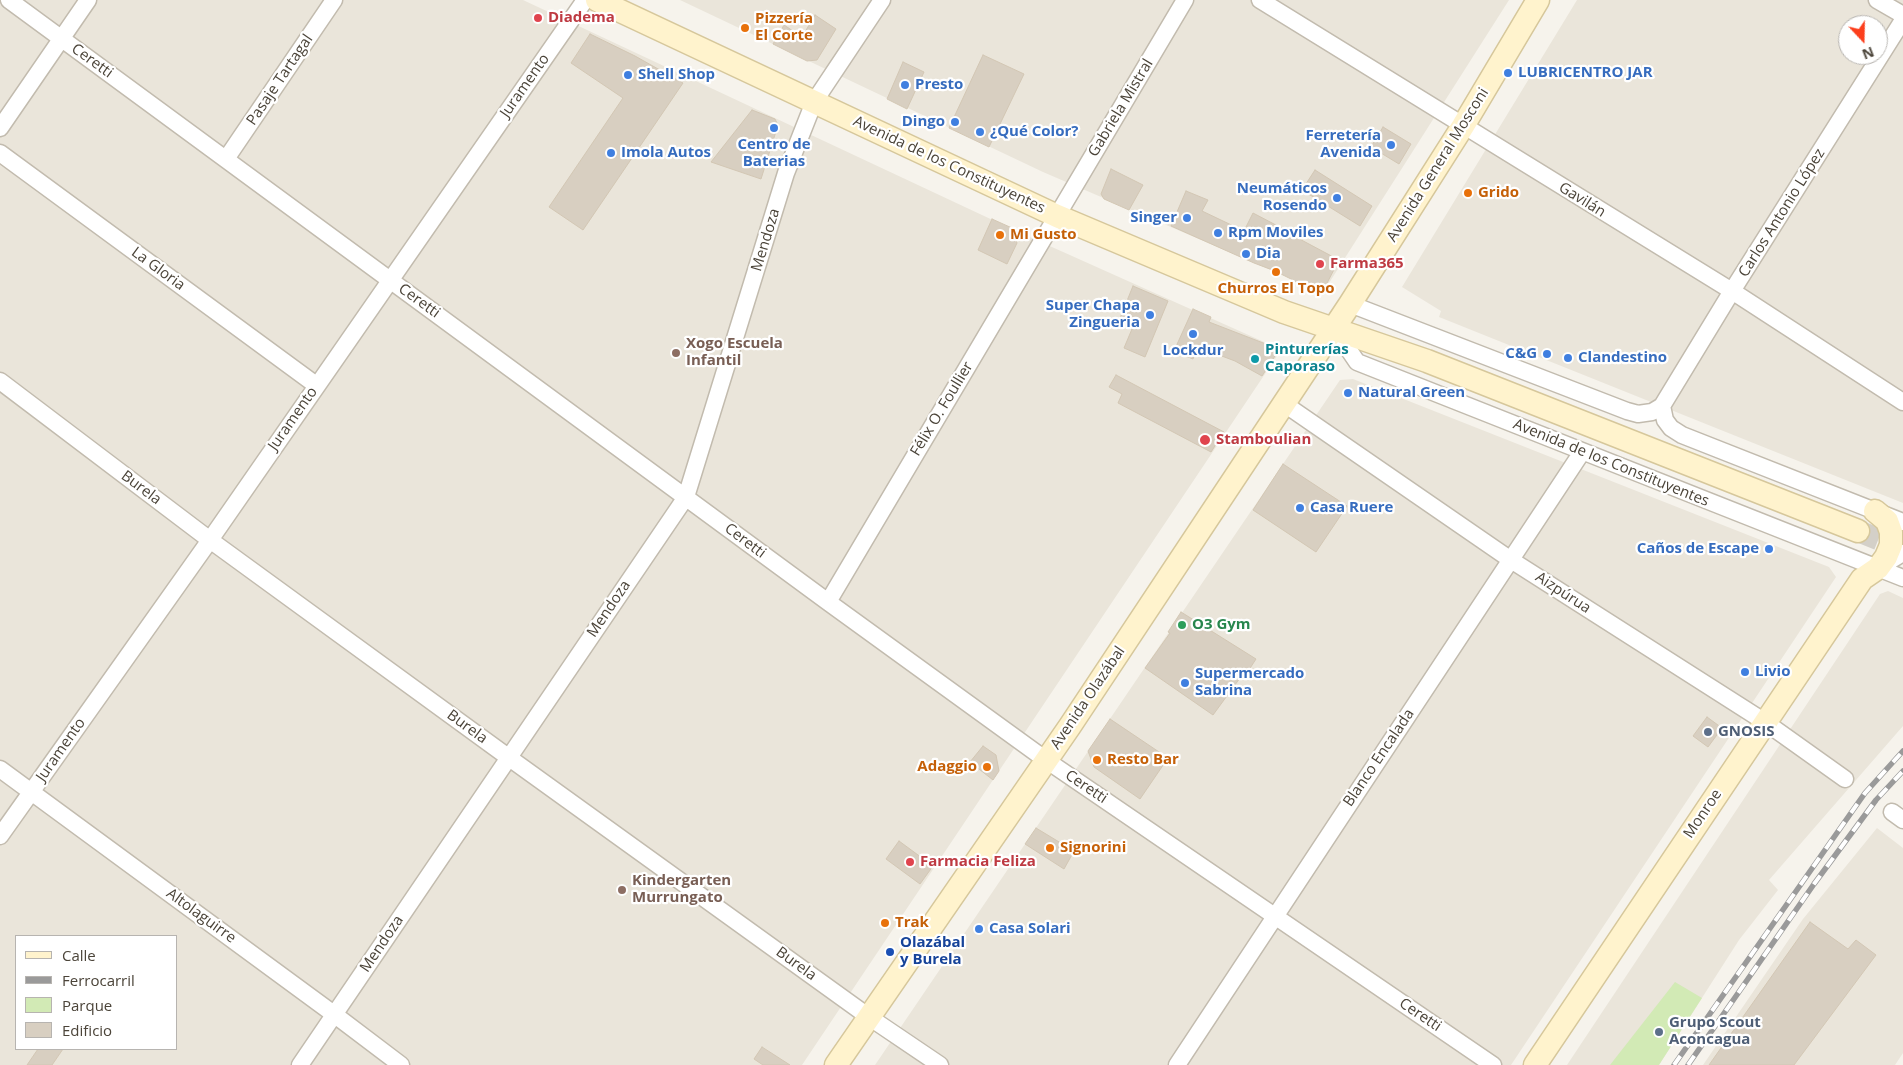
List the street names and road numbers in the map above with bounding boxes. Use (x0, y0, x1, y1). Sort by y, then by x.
street label: Pasaje Tartagal (243, 31, 317, 129)
street label: Ceretti (68, 40, 116, 82)
street label: Juramento (497, 51, 553, 121)
street label: Gabriela Mistral (1085, 56, 1157, 160)
street label: Avenida General Mosconi (1383, 85, 1493, 245)
street label: Avenida de los Constituyentes (850, 113, 1048, 217)
street label: Carlos Antonio López (1735, 145, 1829, 281)
street label: Gavilán (1555, 179, 1609, 221)
street label: Mendoza (748, 206, 784, 274)
street label: La Gloria (128, 243, 188, 295)
street label: Ceretti (395, 280, 443, 322)
street label: Félix O. Foullier (907, 359, 977, 459)
street label: Juramento (265, 384, 321, 454)
street label: Avenida de los Constituyentes (1510, 415, 1712, 511)
street label: Burela (117, 467, 165, 509)
street label: Ceretti (721, 520, 769, 562)
street label: Aizpúrua (1532, 568, 1594, 618)
street label: Mendoza (583, 577, 635, 641)
street label: Avenida Olazábal (1047, 643, 1129, 753)
street label: Burela (443, 706, 491, 748)
street label: Blanco Encalada (1340, 706, 1418, 810)
street label: Juramento (33, 715, 89, 785)
street label: Ceretti (1062, 766, 1110, 808)
street label: Monroe (1680, 786, 1726, 842)
street label: Altolaguirre (163, 885, 239, 947)
street label: Mendoza (356, 912, 408, 976)
street label: Burela (772, 943, 820, 985)
street label: Ceretti (1396, 994, 1444, 1036)

